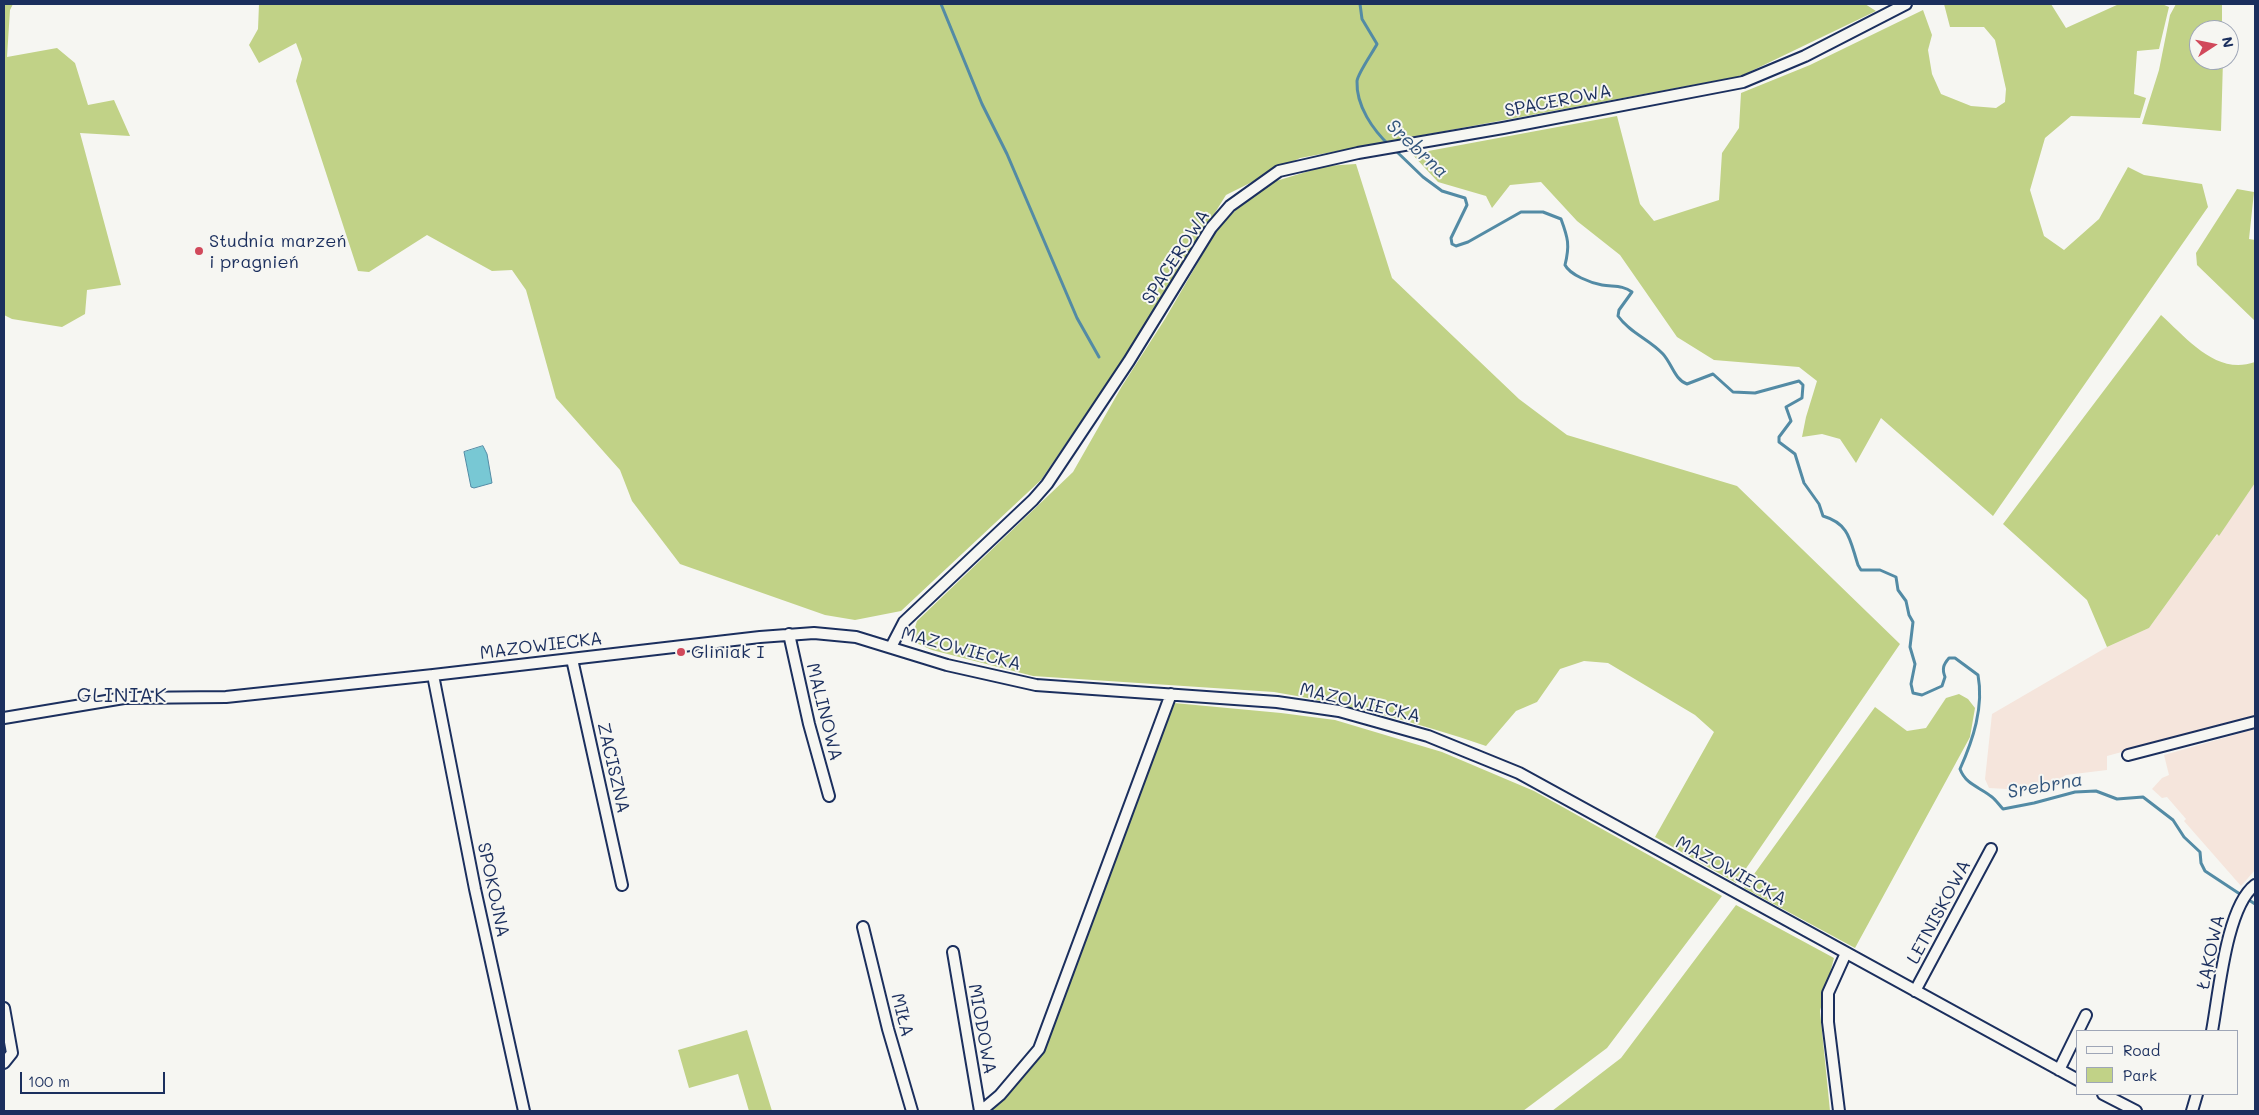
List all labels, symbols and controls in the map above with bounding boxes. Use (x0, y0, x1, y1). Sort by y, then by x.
north arrow (2189, 20, 2239, 70)
text: N (2218, 35, 2239, 49)
street label: SPACEROWA (1503, 80, 1613, 122)
water label: Srebrna (1381, 115, 1453, 183)
street label: SPACEROWA (1137, 206, 1215, 308)
place label: Studnia marzeń i pragnień (209, 230, 346, 272)
marker: Studnia marzeń i pragnień (193, 245, 205, 257)
street label: MAZOWIECKA (899, 623, 1023, 675)
street label: MAZOWIECKA (478, 628, 604, 664)
place label: Gliniak I (691, 641, 764, 663)
marker: Gliniak I (675, 646, 687, 658)
street label: MALINOWA (801, 661, 847, 763)
street label: MAZOWIECKA (1297, 679, 1423, 727)
district label: GLINIAK (76, 684, 168, 708)
street label: ZACISZNA (592, 721, 634, 815)
water label: Srebrna (2006, 768, 2084, 804)
street label: MAZOWIECKA (1672, 832, 1790, 910)
street label: SPOKOJNA (472, 841, 514, 939)
street label: LETNISKOWA (1903, 856, 1975, 968)
street label: ŁĄKOWA (2193, 913, 2229, 991)
street label: MIODOWA (963, 982, 1001, 1076)
street label: MIŁA (886, 991, 918, 1039)
legend (2076, 1030, 2239, 1095)
text: Road (2123, 1040, 2160, 1060)
scale bar (22, 1062, 168, 1094)
text: Park (2123, 1065, 2157, 1085)
text: 100 m (28, 1071, 70, 1091)

